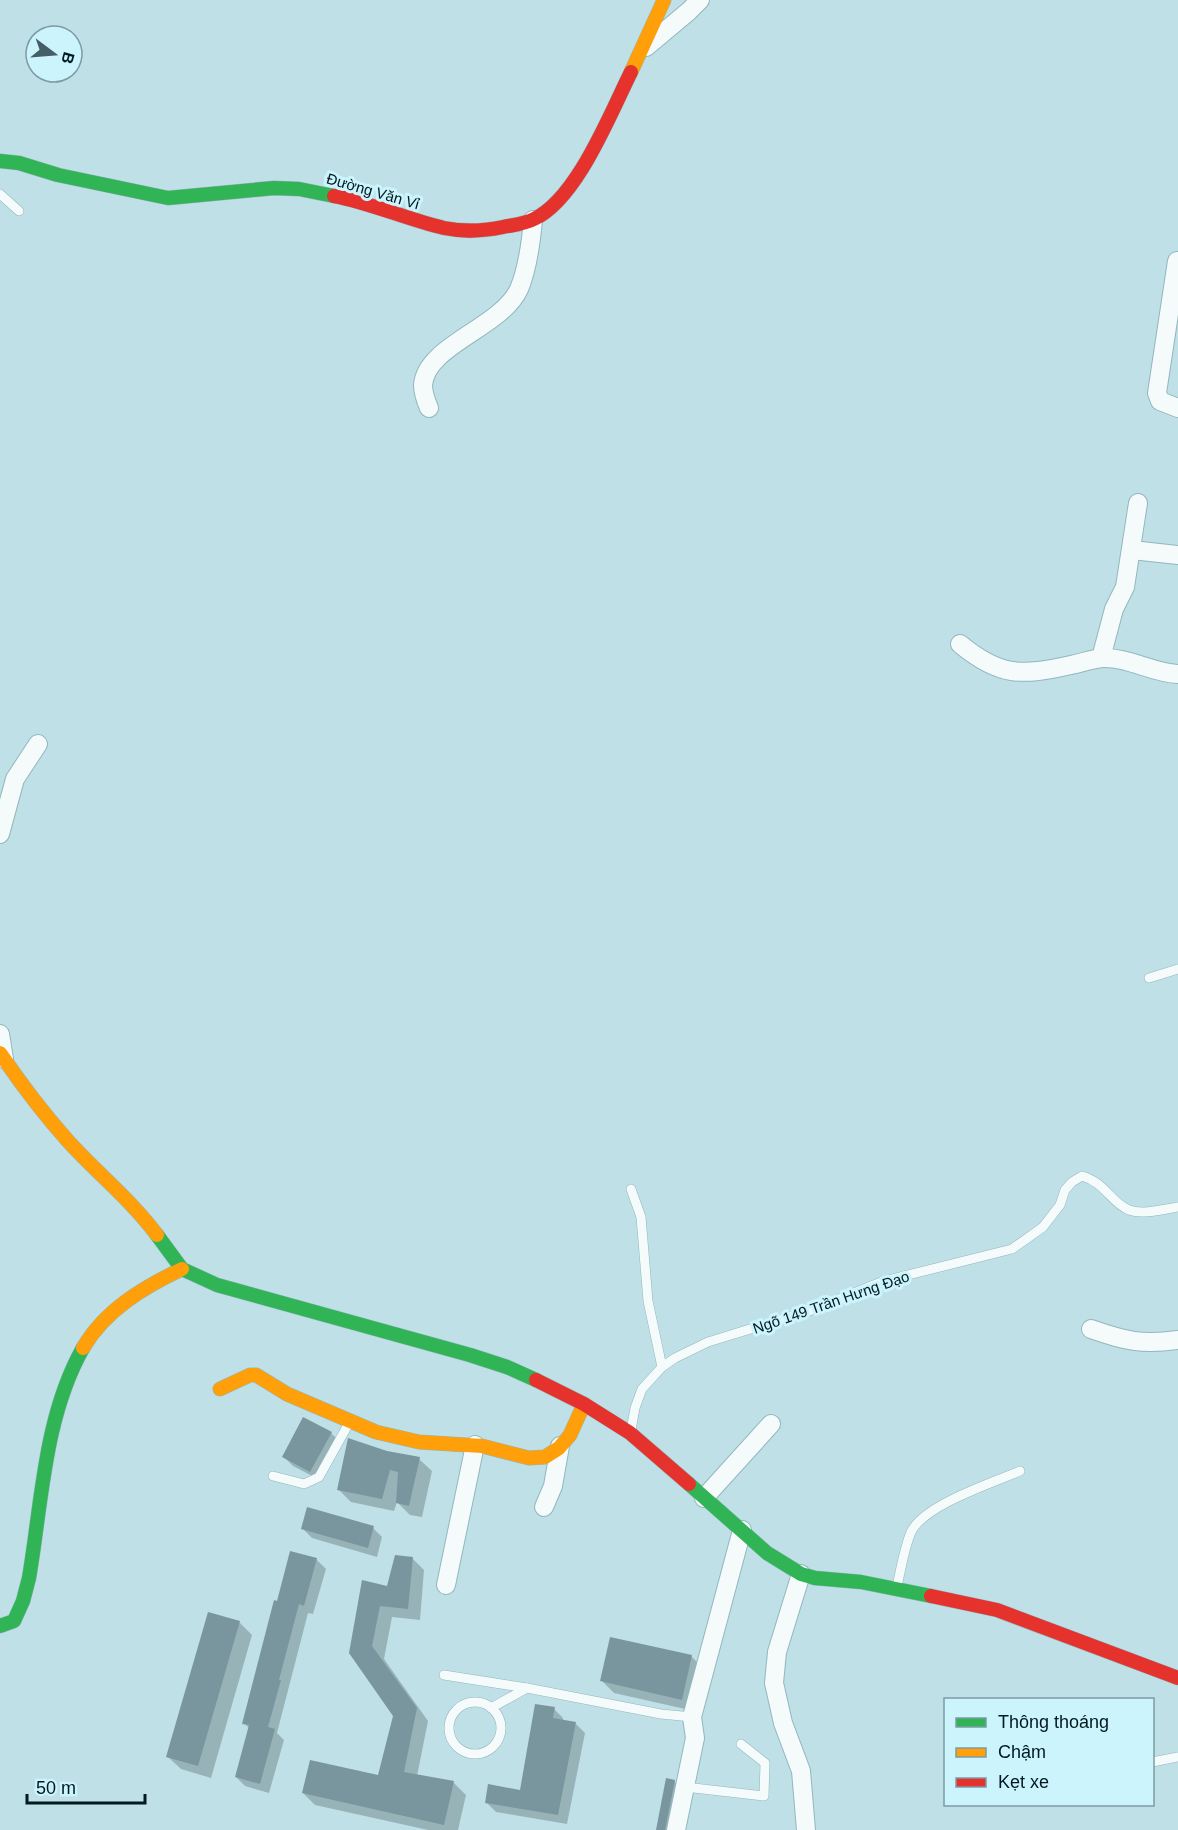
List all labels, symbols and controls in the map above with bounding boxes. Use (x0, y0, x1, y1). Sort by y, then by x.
north arrow (24, 24, 84, 84)
text: B (58, 50, 78, 66)
street label: Đường Văn Vỉ (325, 170, 422, 213)
street label: Ngõ 149 Trần Hưng Đạo (751, 1267, 911, 1337)
legend (944, 1698, 1154, 1806)
text: Thông thoáng (998, 1712, 1109, 1732)
text: Chậm (998, 1742, 1046, 1762)
scale bar (27, 1767, 146, 1805)
text: Kẹt xe (998, 1772, 1049, 1792)
text: 50 m (36, 1778, 76, 1798)

